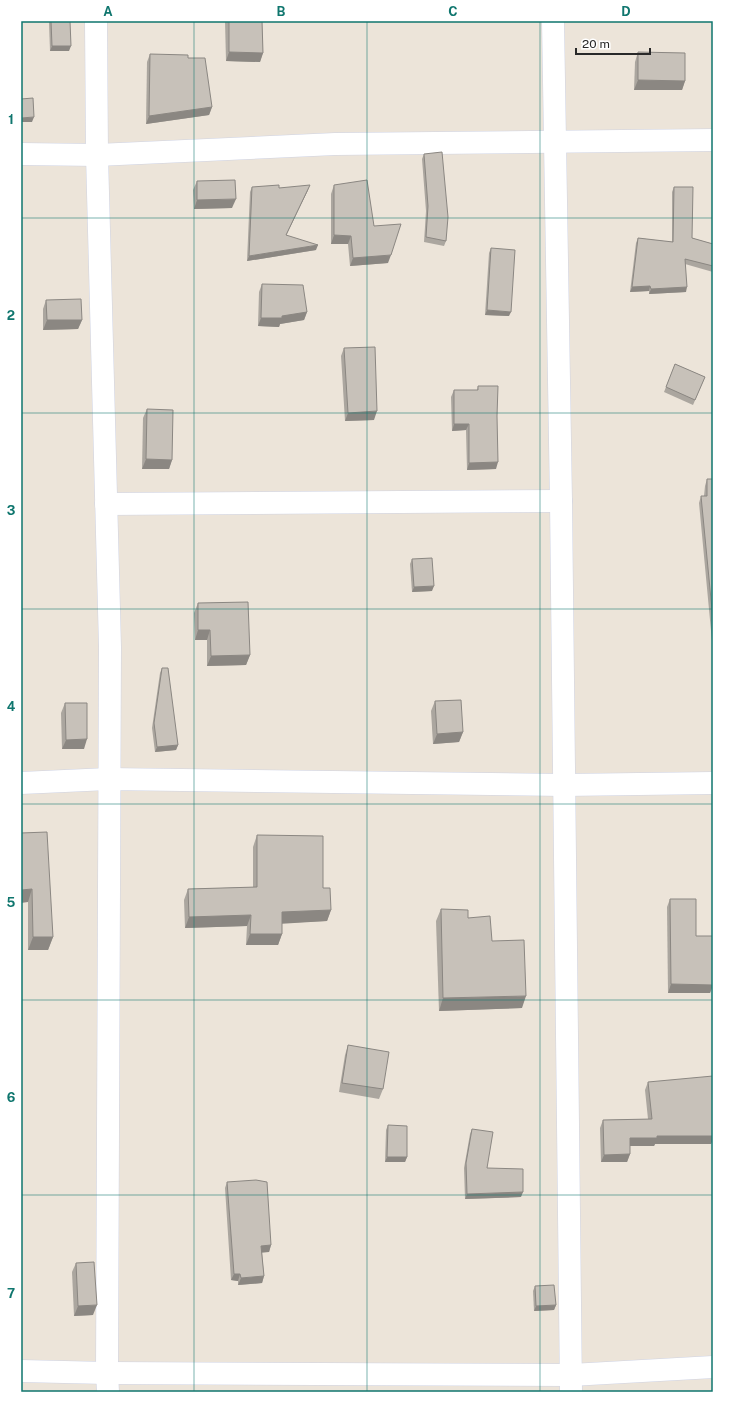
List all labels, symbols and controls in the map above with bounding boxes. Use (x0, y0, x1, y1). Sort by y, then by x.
text: A (103, 4, 113, 19)
text: B (277, 4, 286, 19)
text: C (448, 4, 458, 19)
text: D (621, 4, 631, 19)
scale bar (576, 30, 650, 56)
text: 20 m (582, 37, 610, 51)
text: 1 (8, 112, 14, 127)
text: 2 (7, 308, 15, 323)
text: 3 (7, 503, 16, 518)
text: 4 (7, 699, 16, 714)
text: 5 (7, 895, 16, 910)
text: 6 (7, 1090, 16, 1105)
text: 7 (7, 1286, 15, 1301)

